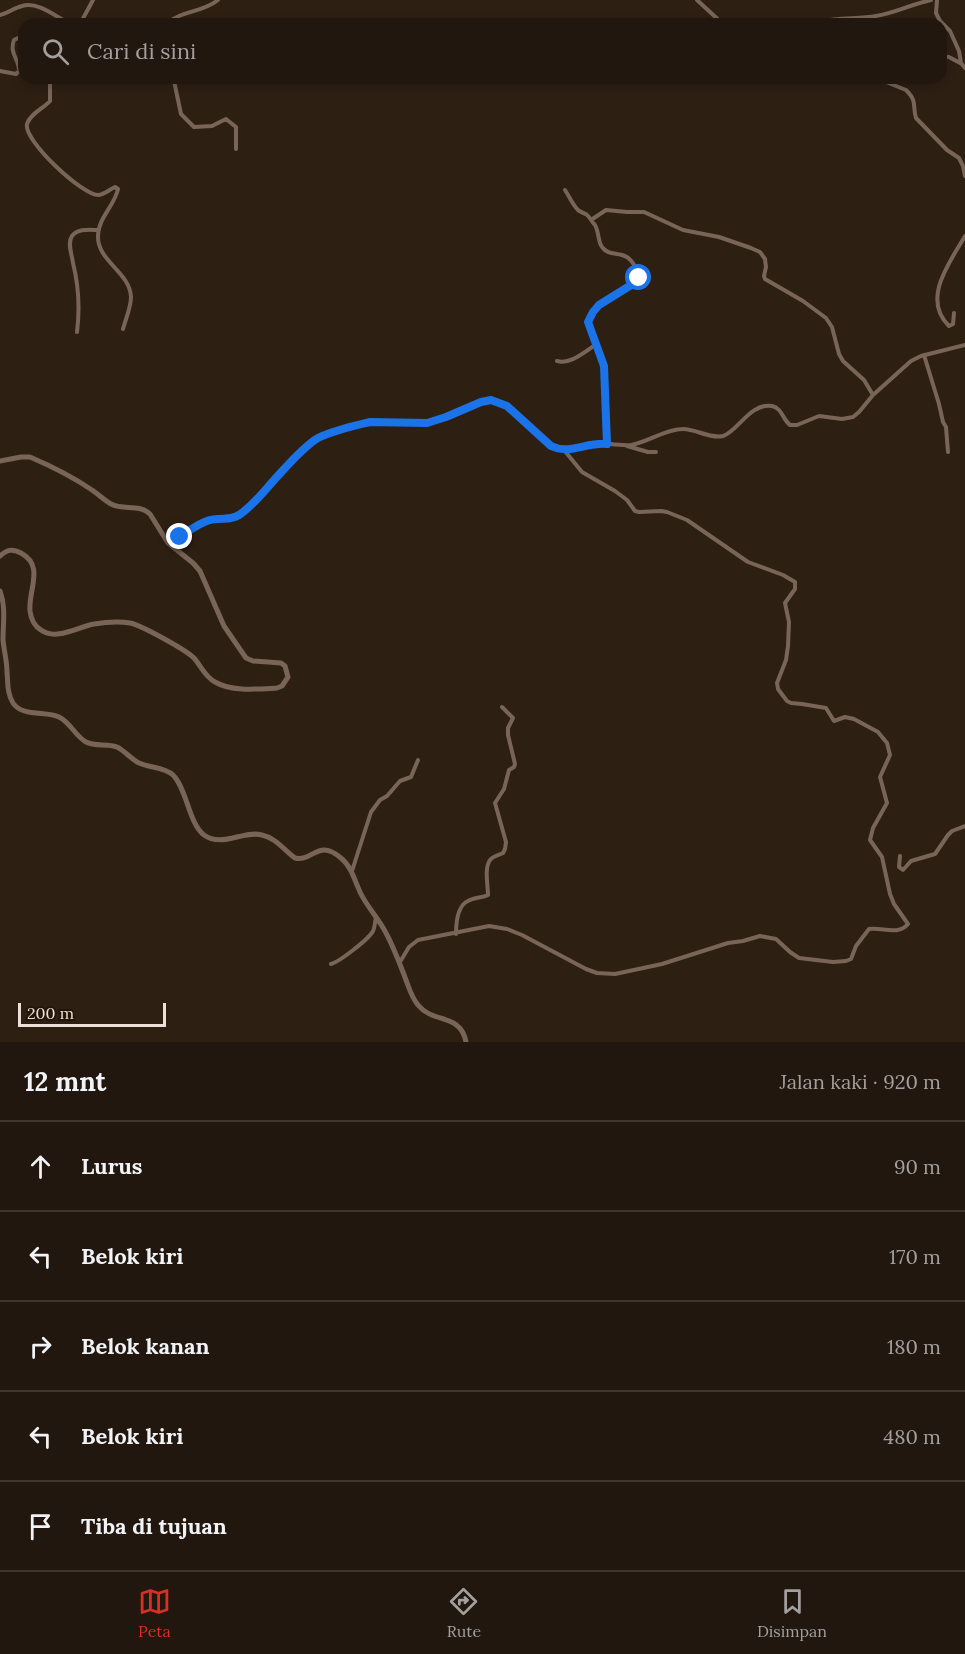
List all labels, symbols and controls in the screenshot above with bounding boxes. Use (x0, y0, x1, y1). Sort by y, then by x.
search box (18, 18, 947, 84)
icon: search (39, 35, 72, 68)
text: Cari di sini (87, 37, 196, 65)
route start (625, 264, 651, 290)
route end (166, 523, 192, 549)
scale bar (18, 1000, 166, 1028)
text: 200 m (27, 1003, 74, 1023)
text: 12 mnt (24, 1065, 106, 1098)
text: Jalan kaki · 920 m (780, 1069, 941, 1094)
icon: ahead (24, 1150, 57, 1183)
text: Lurus (81, 1152, 143, 1180)
text: 90 m (894, 1154, 941, 1179)
icon: left (24, 1240, 57, 1273)
text: Belok kiri (81, 1242, 183, 1270)
text: 170 m (889, 1244, 941, 1269)
icon: right (24, 1330, 57, 1363)
text: Belok kanan (81, 1332, 210, 1360)
text: 180 m (887, 1334, 941, 1359)
icon: left (24, 1420, 57, 1453)
text: Belok kiri (81, 1422, 183, 1450)
text: 480 m (883, 1424, 941, 1449)
icon: arrive (24, 1510, 57, 1543)
text: Tiba di tujuan (81, 1512, 227, 1540)
tab: Peta (138, 1585, 171, 1641)
tab: Rute (447, 1585, 481, 1641)
tab: Disimpan (757, 1585, 827, 1641)

